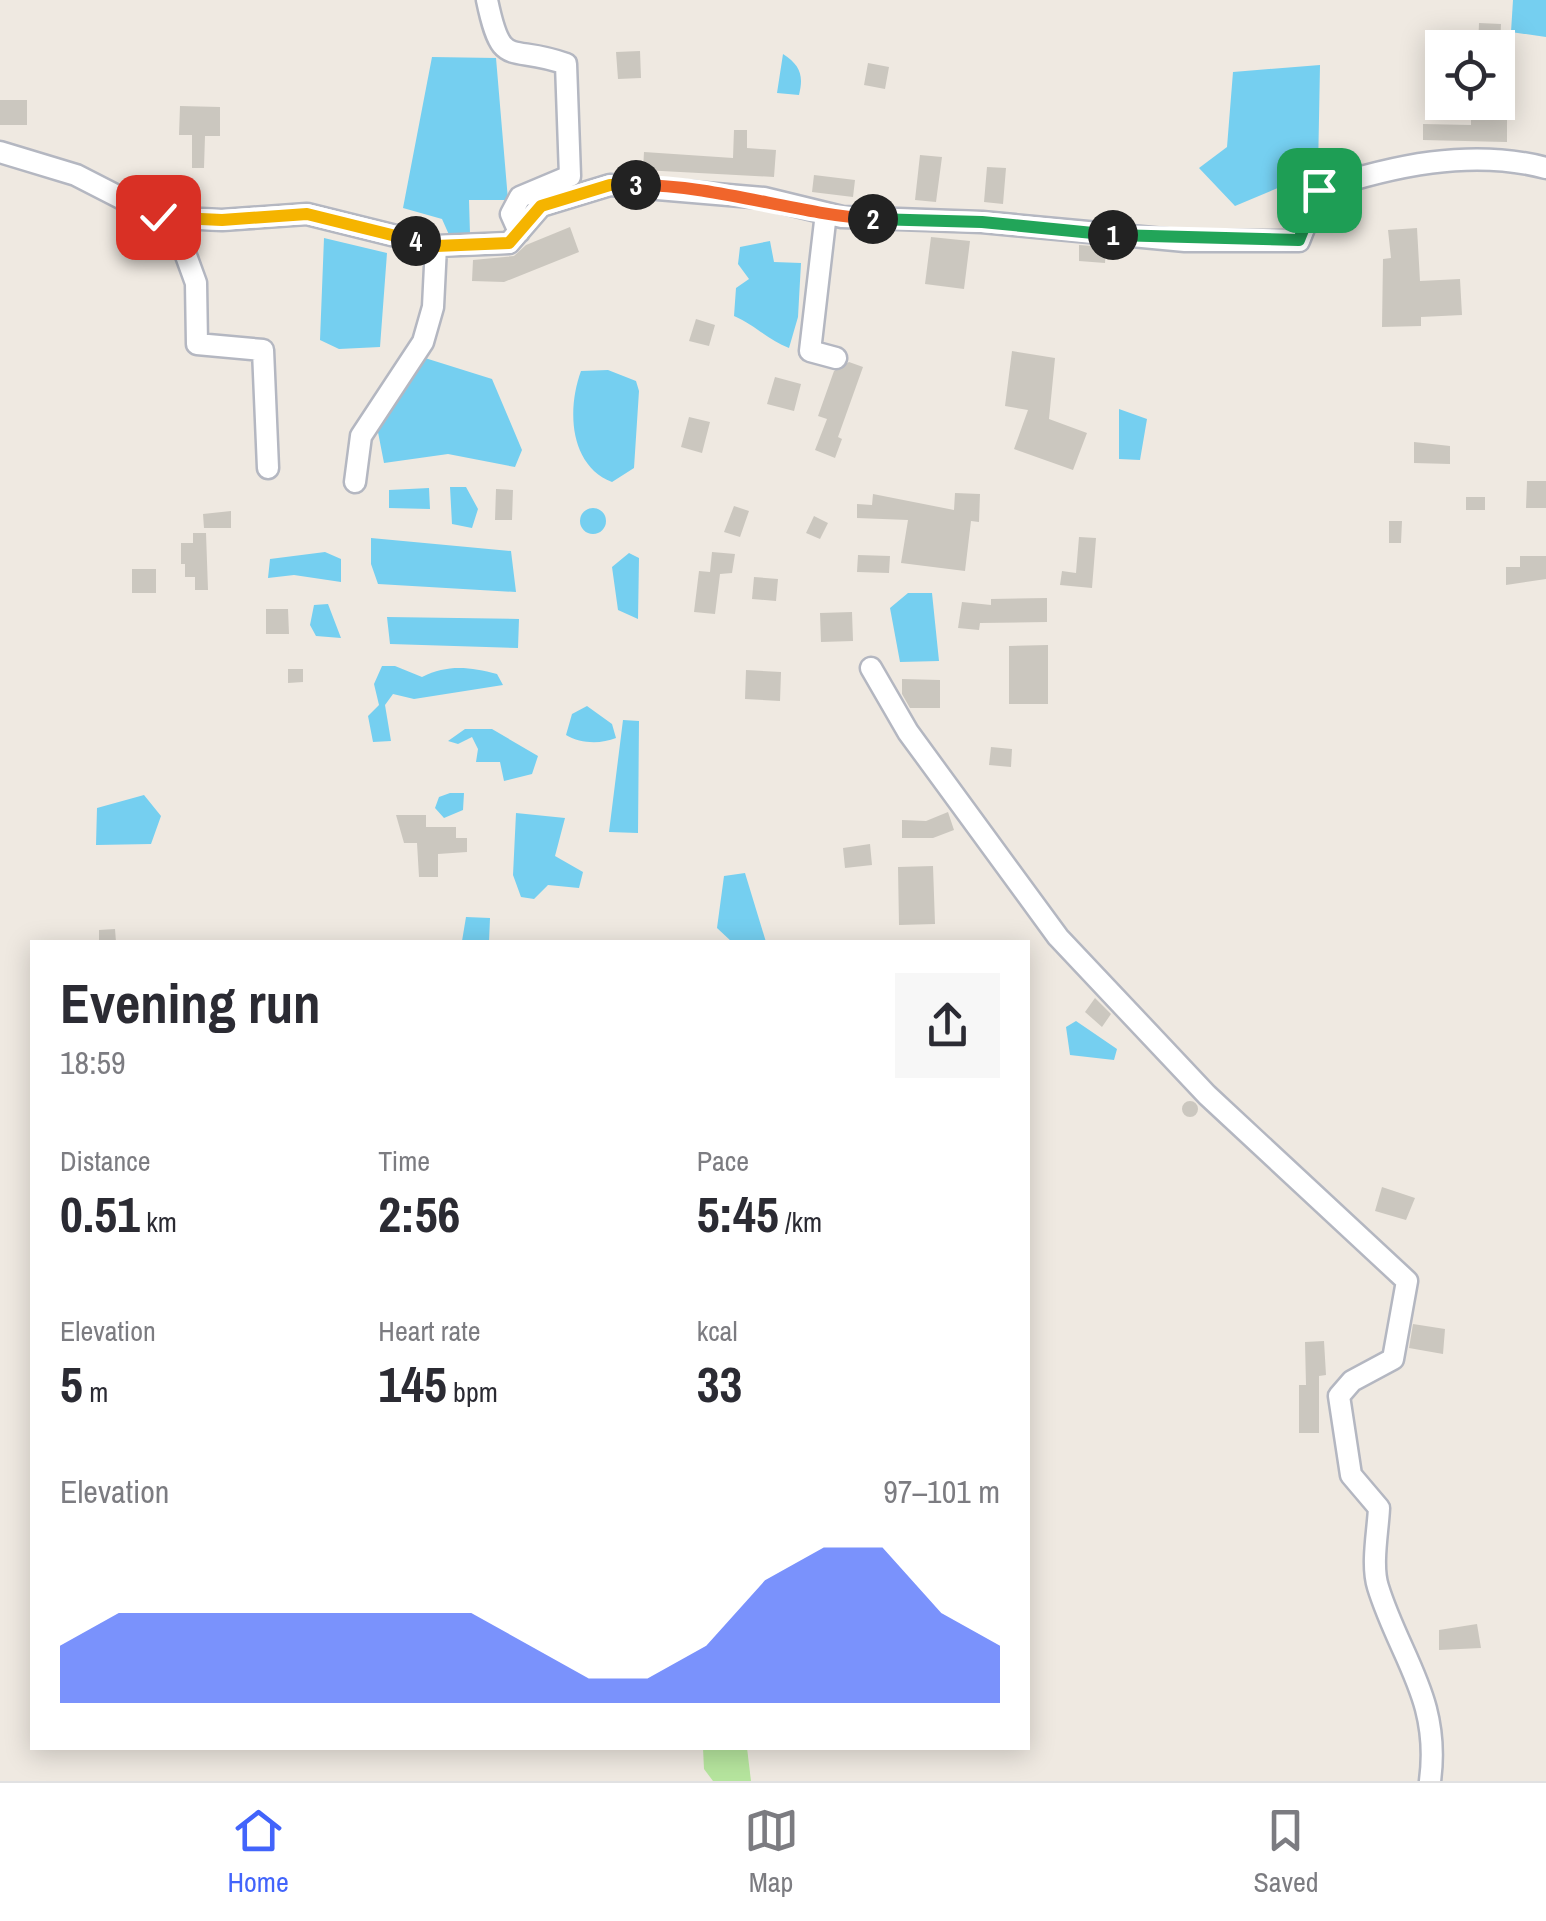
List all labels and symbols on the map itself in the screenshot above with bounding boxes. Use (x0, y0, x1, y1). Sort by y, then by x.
pin (1277, 148, 1362, 233)
pin: 3 (611, 160, 661, 210)
pin (116, 175, 201, 260)
pin: 2 (848, 194, 898, 244)
pin: 1 (1088, 210, 1138, 260)
pin: 4 (391, 216, 441, 266)

